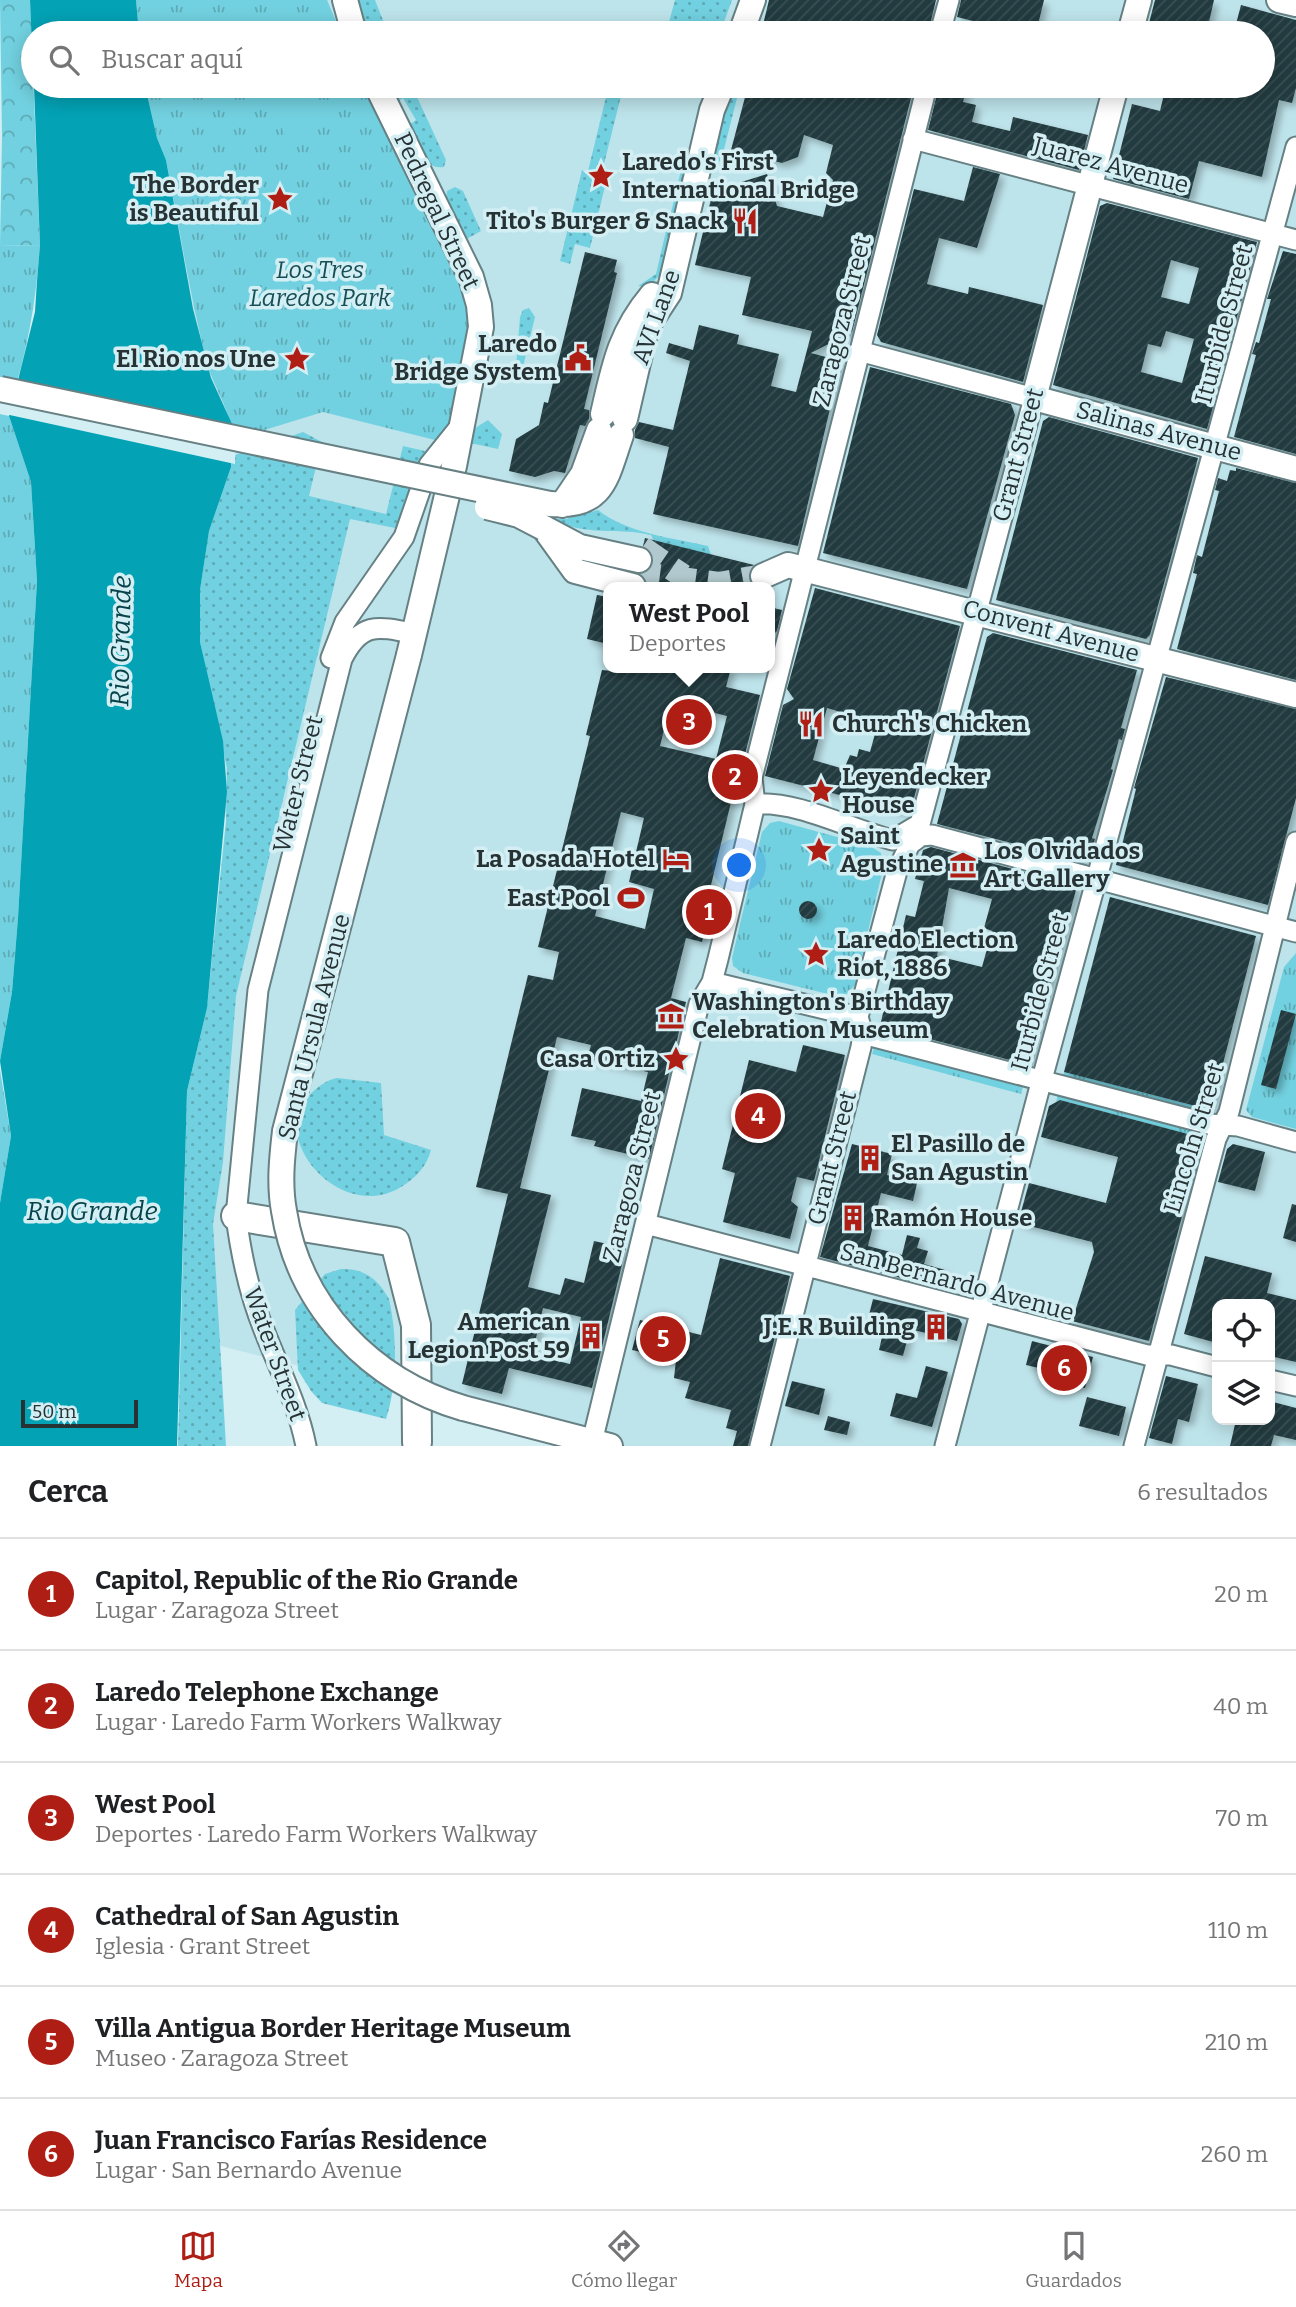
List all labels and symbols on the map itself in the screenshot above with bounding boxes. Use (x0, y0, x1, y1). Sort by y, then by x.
street label: Pedregal Street (388, 128, 486, 294)
street label: Juarez Avenue (1029, 131, 1192, 199)
place label: Laredo's First International Bridge (622, 148, 855, 204)
place icon: Laredo's First International Bridge (586, 161, 616, 191)
place label: The Border is Beautiful (129, 171, 260, 227)
place icon: The Border is Beautiful (265, 184, 295, 214)
restaurant icon: Tito's Burger & Snack (730, 206, 760, 236)
place label: Tito's Burger & Snack (486, 207, 725, 235)
street label: Zaragoza Street (807, 232, 877, 409)
street label: Iturbide Street (1189, 241, 1259, 406)
park label: Los Tres Laredos Park (249, 256, 392, 312)
street label: AVI Lane (626, 266, 686, 368)
place label: Laredo Bridge System (394, 330, 557, 386)
public building icon: Laredo Bridge System (563, 343, 593, 373)
place icon: El Rio nos Une (282, 344, 312, 374)
place label: El Rio nos Une (116, 345, 276, 373)
street label: Grant Street (987, 385, 1049, 525)
street label: Salinas Avenue (1073, 395, 1245, 467)
water label: Rio Grande (104, 575, 138, 707)
street label: Convent Avenue (960, 594, 1142, 668)
pin: 3 (666, 696, 712, 748)
restaurant icon: Church's Chicken (796, 709, 826, 739)
place label: Church's Chicken (832, 710, 1027, 738)
street label: Water Street (267, 712, 329, 855)
pin: 2 (712, 751, 758, 803)
place label: Leyendecker House (842, 763, 987, 819)
place icon: Leyendecker House (806, 776, 836, 806)
place label: Saint Agustine (840, 822, 943, 878)
place icon: Saint Agustine (804, 835, 834, 865)
place label: Los Olvidados Art Gallery (984, 837, 1141, 893)
hotel icon: La Posada Hotel (661, 844, 691, 874)
place label: La Posada Hotel (476, 845, 656, 873)
your location (722, 848, 756, 882)
museum icon: Los Olvidados Art Gallery (948, 850, 978, 880)
sports icon: East Pool (616, 883, 646, 913)
place label: East Pool (507, 884, 611, 912)
pin: 1 (686, 886, 732, 938)
street label: Iturbide Street (1005, 909, 1075, 1074)
street label: Santa Ursula Avenue (272, 911, 356, 1143)
place label: Laredo Election Riot, 1886 (837, 926, 1015, 982)
place icon: Laredo Election Riot, 1886 (801, 939, 831, 969)
place label: Washington's Birthday Celebration Museum (692, 988, 950, 1044)
museum icon: Washington's Birthday Celebration Museum (656, 1001, 686, 1031)
place icon: Casa Ortiz (661, 1044, 691, 1074)
place label: Casa Ortiz (539, 1045, 655, 1073)
street label: Lincoln Street (1158, 1059, 1230, 1216)
street label: Zaragoza Street (597, 1088, 667, 1265)
street label: Grant Street (802, 1088, 862, 1228)
pin: 4 (735, 1090, 781, 1142)
place label: El Pasillo de San Agustin (891, 1130, 1029, 1186)
building icon: El Pasillo de San Agustin (855, 1143, 885, 1173)
water label: Rio Grande (26, 1196, 158, 1227)
building icon: Ramón House (838, 1203, 868, 1233)
place label: Ramón House (874, 1204, 1033, 1232)
street label: San Bernardo Avenue (837, 1237, 1077, 1327)
street label: Water Street (238, 1283, 312, 1425)
place label: American Legion Post 59 (408, 1308, 571, 1364)
building icon: J.E.R Building (921, 1312, 951, 1342)
pin: 5 (640, 1313, 686, 1365)
place label: J.E.R Building (762, 1313, 915, 1341)
building icon: American Legion Post 59 (576, 1321, 606, 1351)
pin: 6 (1041, 1342, 1087, 1394)
scale bar (21, 1397, 138, 1429)

